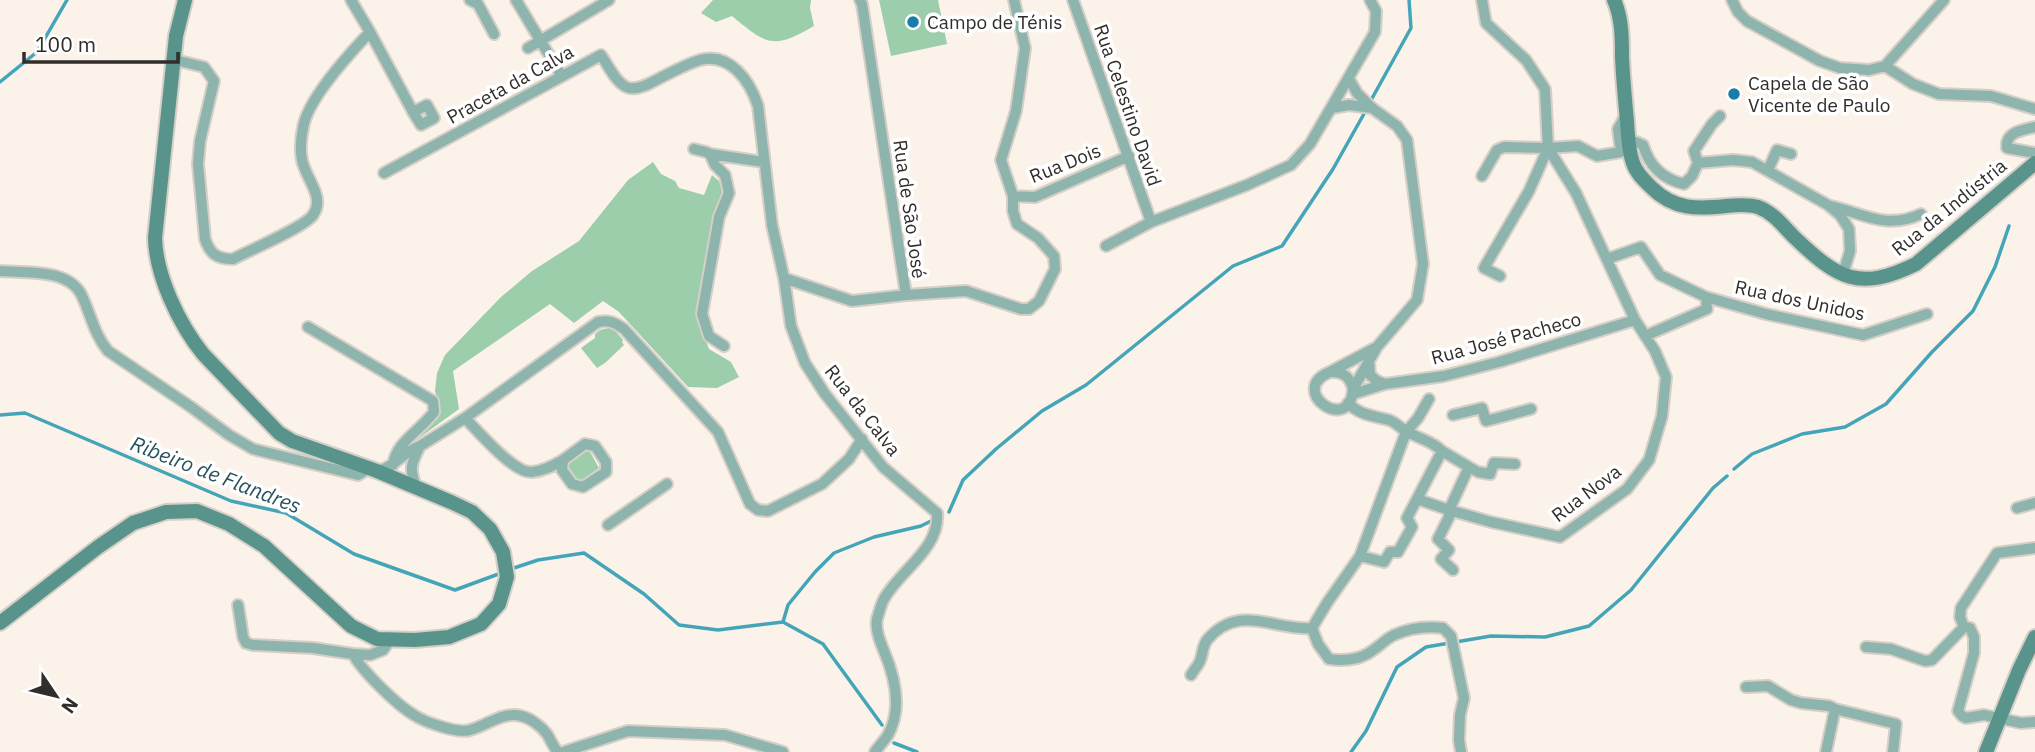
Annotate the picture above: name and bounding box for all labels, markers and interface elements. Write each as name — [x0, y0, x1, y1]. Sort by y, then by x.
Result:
place label: Campo de Ténis — [927, 10, 1062, 34]
marker: Campo de Ténis — [905, 14, 921, 30]
scale bar — [24, 21, 178, 65]
street label: Rua Celestino David — [1089, 21, 1167, 189]
text: 100 m — [35, 30, 96, 58]
street label: Praceta da Calva — [442, 39, 578, 129]
place label: Capela de São Vicente de Paulo — [1748, 71, 1891, 117]
marker: Capela de São Vicente de Paulo — [1726, 86, 1742, 102]
street label: Rua de São José — [888, 138, 932, 280]
street label: Rua Dois — [1026, 138, 1104, 188]
street label: Rua da Indústria — [1887, 153, 2011, 261]
street label: Rua dos Unidos — [1733, 275, 1867, 325]
street label: Rua José Pacheco — [1428, 306, 1584, 370]
street label: Rua da Calva — [820, 359, 906, 461]
water label: Ribeiro de Flandres — [127, 429, 305, 519]
street label: Rua Nova — [1547, 459, 1625, 527]
north arrow — [21, 661, 91, 731]
text: N — [56, 693, 84, 718]

